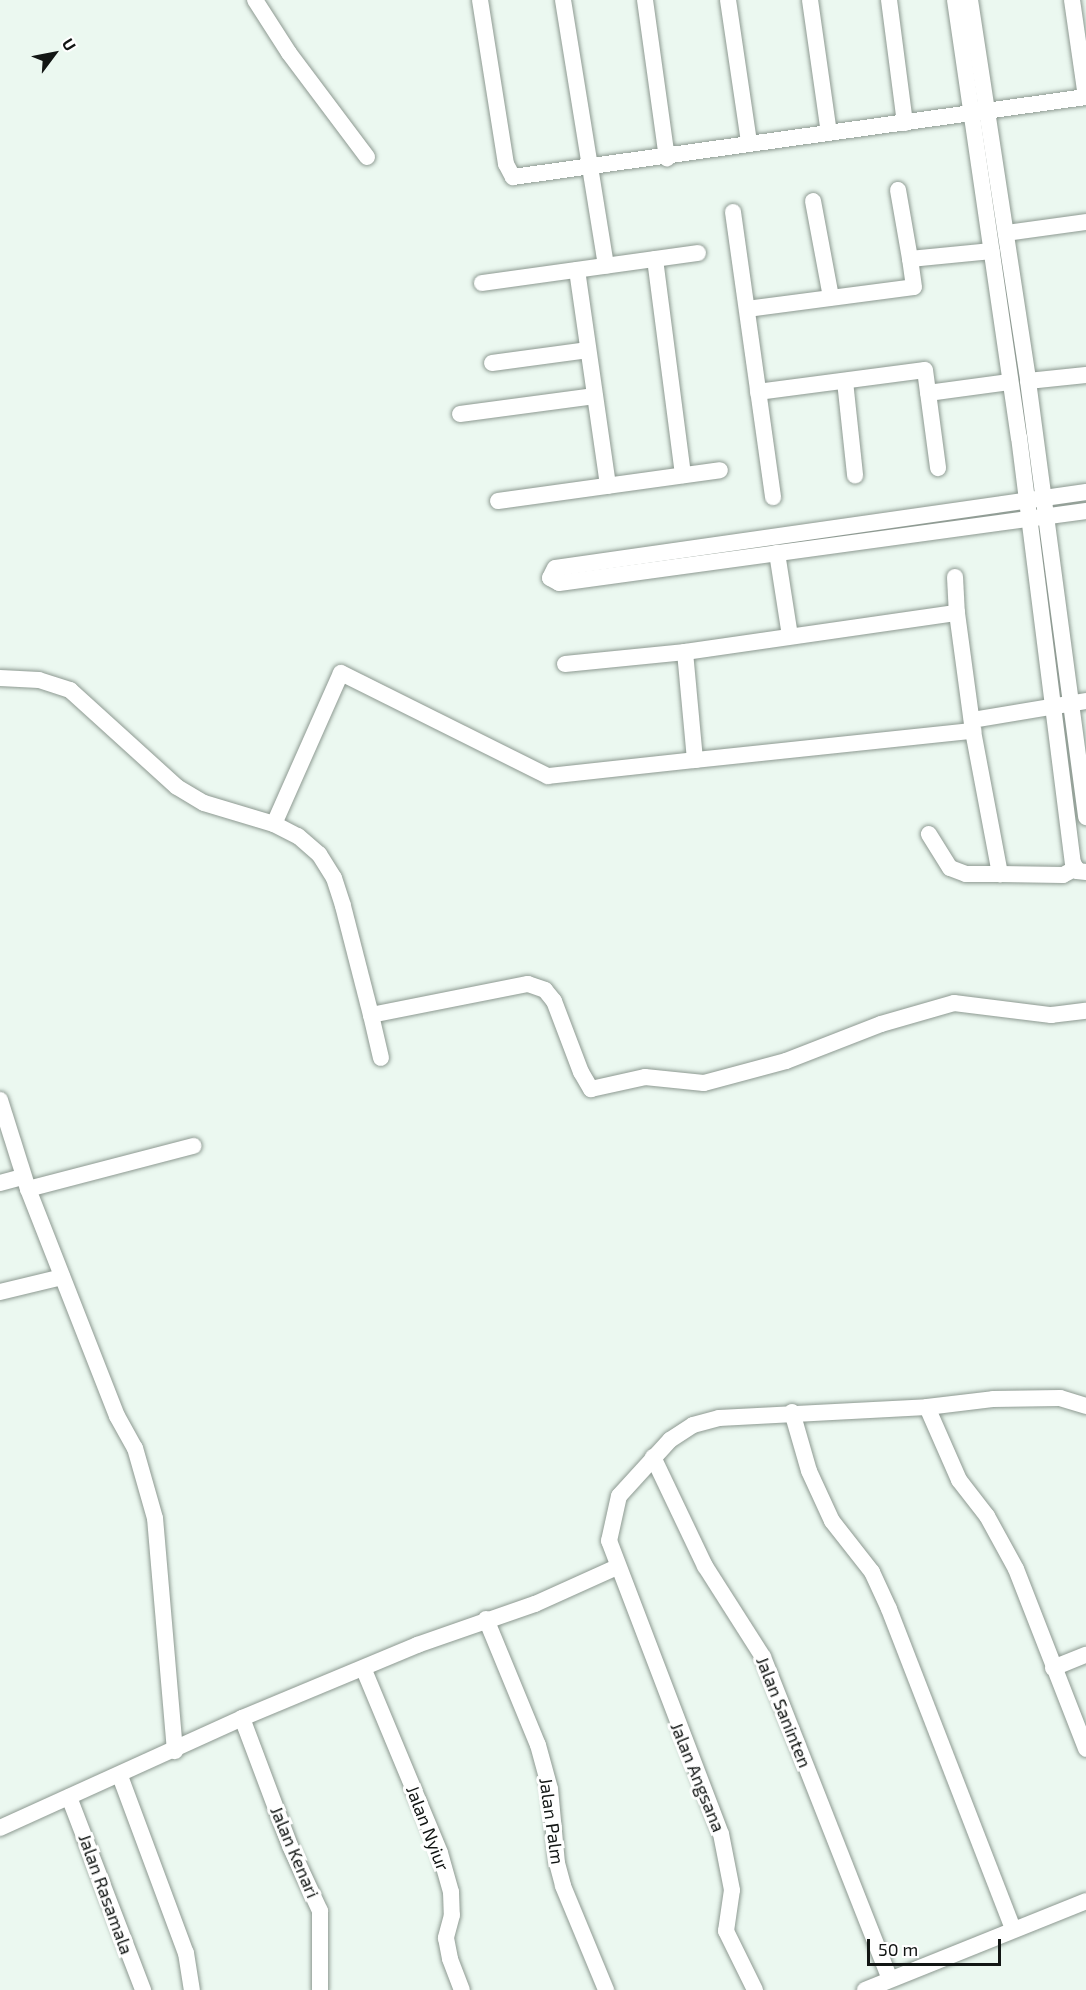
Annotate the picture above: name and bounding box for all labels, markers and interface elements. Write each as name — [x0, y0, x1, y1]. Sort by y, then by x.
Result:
north arrow — [24, 24, 84, 84]
text: U — [59, 34, 81, 54]
street label: Jalan Saninten — [752, 1653, 816, 1771]
street label: Jalan Angsana — [666, 1719, 730, 1835]
street label: Jalan Palm — [535, 1776, 569, 1866]
street label: Jalan Nyiur — [402, 1782, 454, 1874]
street label: Jalan Kenari — [266, 1803, 324, 1901]
street label: Jalan Rasamala — [74, 1831, 138, 1957]
scale bar — [870, 1927, 1004, 1965]
text: 50 m — [878, 1938, 918, 1960]

